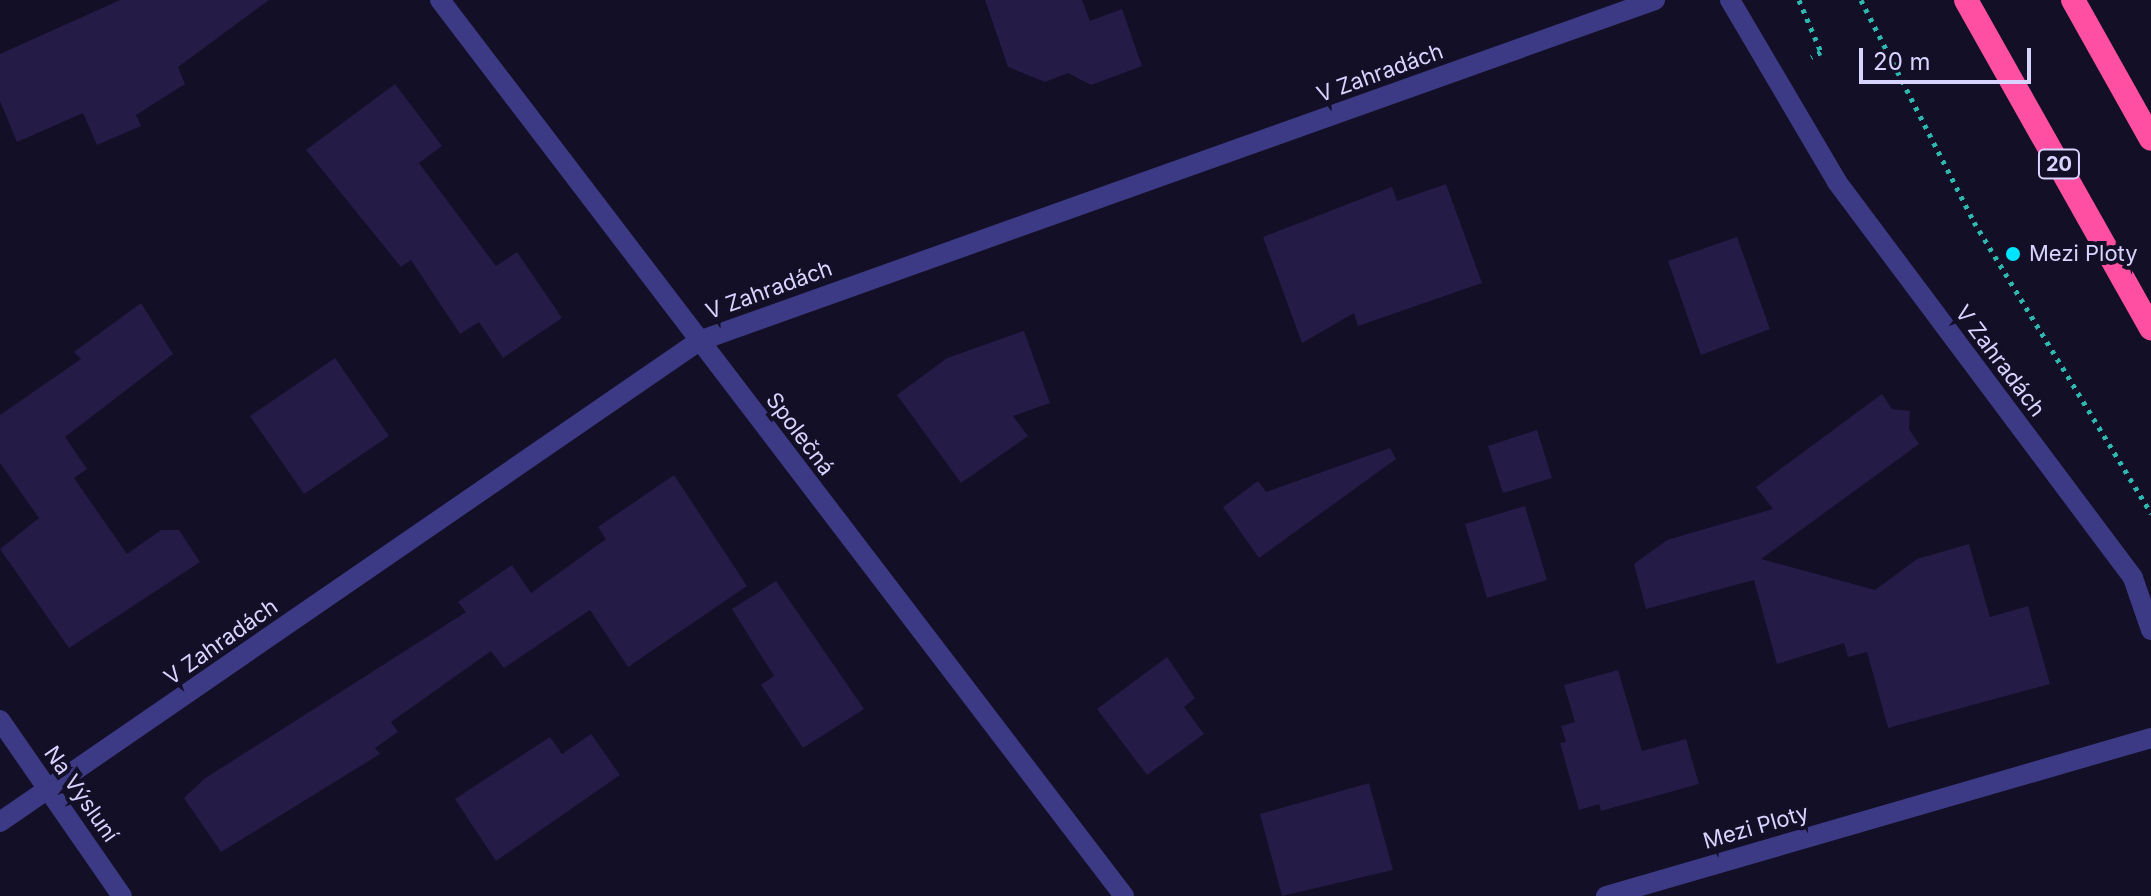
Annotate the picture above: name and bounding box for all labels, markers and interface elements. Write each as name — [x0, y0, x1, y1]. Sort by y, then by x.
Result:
scale bar — [1863, 32, 2035, 82]
street label: V Zahradách — [1313, 38, 1447, 108]
text: 20 m — [1873, 47, 1931, 76]
road number: 20 — [2037, 148, 2081, 180]
place label: Mezi Ploty — [2029, 241, 2138, 267]
marker: Mezi Ploty — [2004, 245, 2022, 263]
street label: V Zahradách — [702, 255, 836, 325]
street label: V Zahradách — [1950, 300, 2050, 422]
street label: Společná — [760, 387, 840, 481]
street label: V Zahradách — [159, 593, 283, 691]
street label: Na Výsluní — [38, 741, 124, 847]
street label: Mezi Ploty — [1700, 799, 1812, 855]

